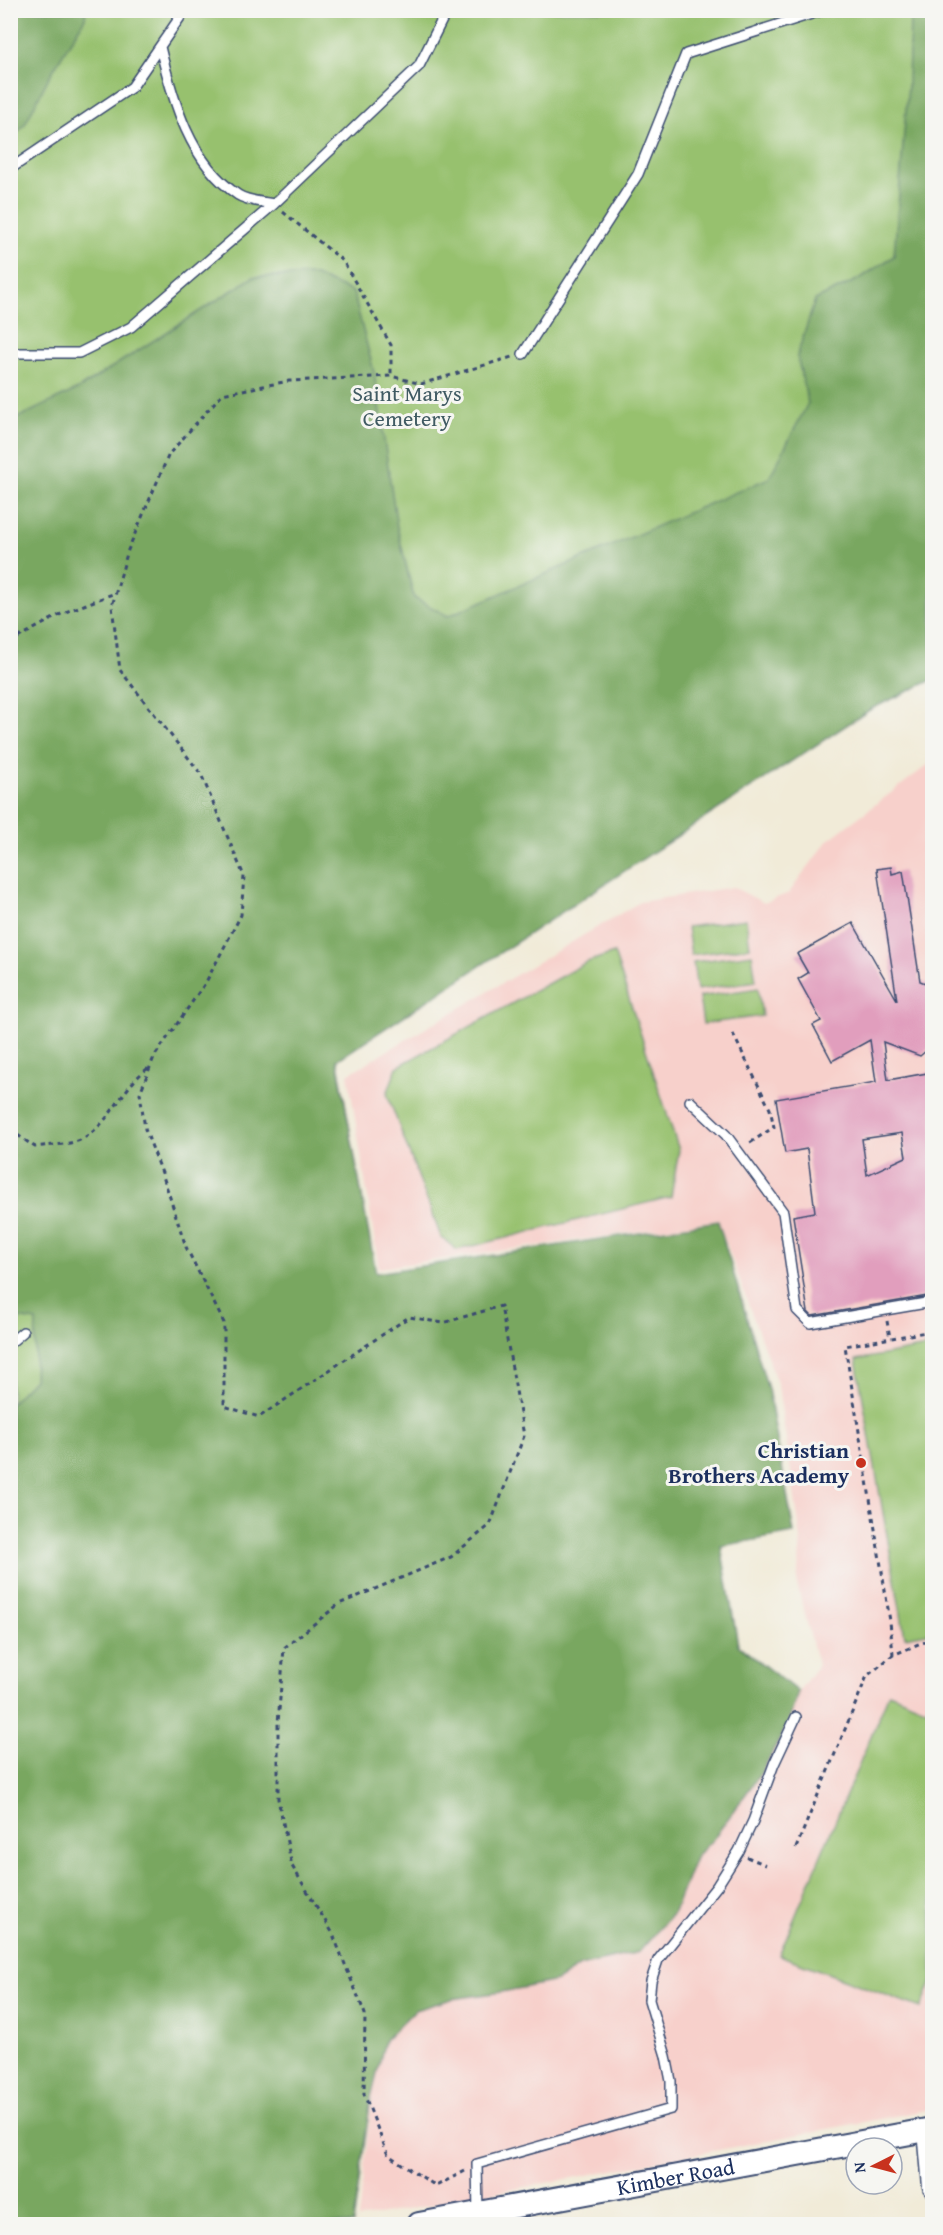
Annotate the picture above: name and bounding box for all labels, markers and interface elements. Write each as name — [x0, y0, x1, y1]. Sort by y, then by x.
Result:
park label: Saint Marys Cemetery — [352, 377, 462, 434]
place label: Christian Brothers Academy — [668, 1434, 850, 1491]
marker: Christian Brothers Academy — [854, 1456, 868, 1470]
north arrow — [844, 2136, 904, 2196]
street label: Kimber Road — [614, 2150, 737, 2203]
text: N — [847, 2161, 872, 2174]

